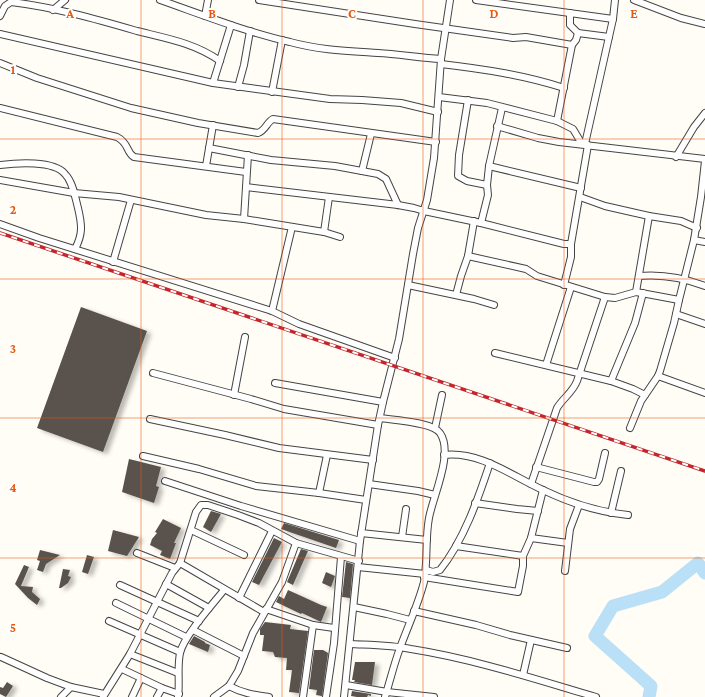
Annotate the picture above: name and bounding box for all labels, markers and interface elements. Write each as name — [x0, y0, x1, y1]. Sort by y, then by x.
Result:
text: A — [65, 6, 74, 21]
text: B — [208, 6, 216, 21]
text: C — [348, 6, 356, 21]
text: D — [490, 6, 499, 21]
text: E — [630, 6, 638, 21]
text: 1 — [11, 62, 16, 77]
text: 2 — [10, 202, 17, 217]
text: 3 — [10, 341, 16, 356]
text: 4 — [9, 480, 17, 495]
text: 5 — [10, 620, 16, 635]

